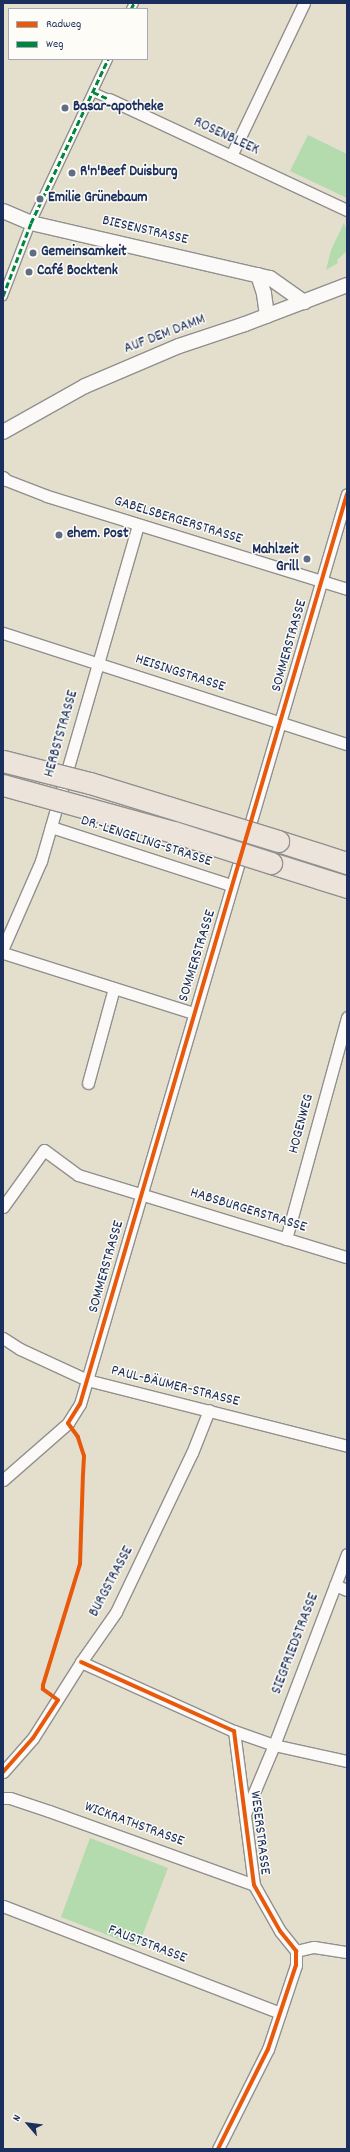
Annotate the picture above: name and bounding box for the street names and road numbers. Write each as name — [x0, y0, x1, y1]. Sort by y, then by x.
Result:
street label: ROSENBLEEK — [190, 114, 262, 160]
street label: BIESENSTRASSE — [100, 212, 190, 250]
street label: AUF DEM DAMM — [122, 311, 208, 359]
street label: GABELSBERGERSTRASSE — [112, 493, 244, 549]
street label: SOMMERSTRASSE — [268, 598, 312, 694]
street label: HEISINGSTRASSE — [133, 651, 227, 697]
street label: HERBSTSTRASSE — [41, 688, 83, 780]
street label: DR.-LENGELING-STRASSE — [78, 812, 214, 872]
street label: SOMMERSTRASSE — [175, 908, 221, 1004]
street label: HOGENWEG — [285, 1092, 319, 1156]
street label: HABSBURGERSTRASSE — [187, 1185, 309, 1237]
street label: SOMMERSTRASSE — [85, 1219, 129, 1315]
street label: PAUL-BÄUMER-STRASSE — [109, 1362, 241, 1412]
street label: BURGSTRASSE — [86, 1544, 138, 1620]
street label: SIEGFRIEDSTRASSE — [268, 1591, 324, 1697]
street label: WESERSTRASSE — [245, 1790, 273, 1876]
street label: WICKRATHSTRASSE — [82, 1799, 186, 1851]
street label: FAUSTSTRASSE — [105, 1922, 189, 1968]

